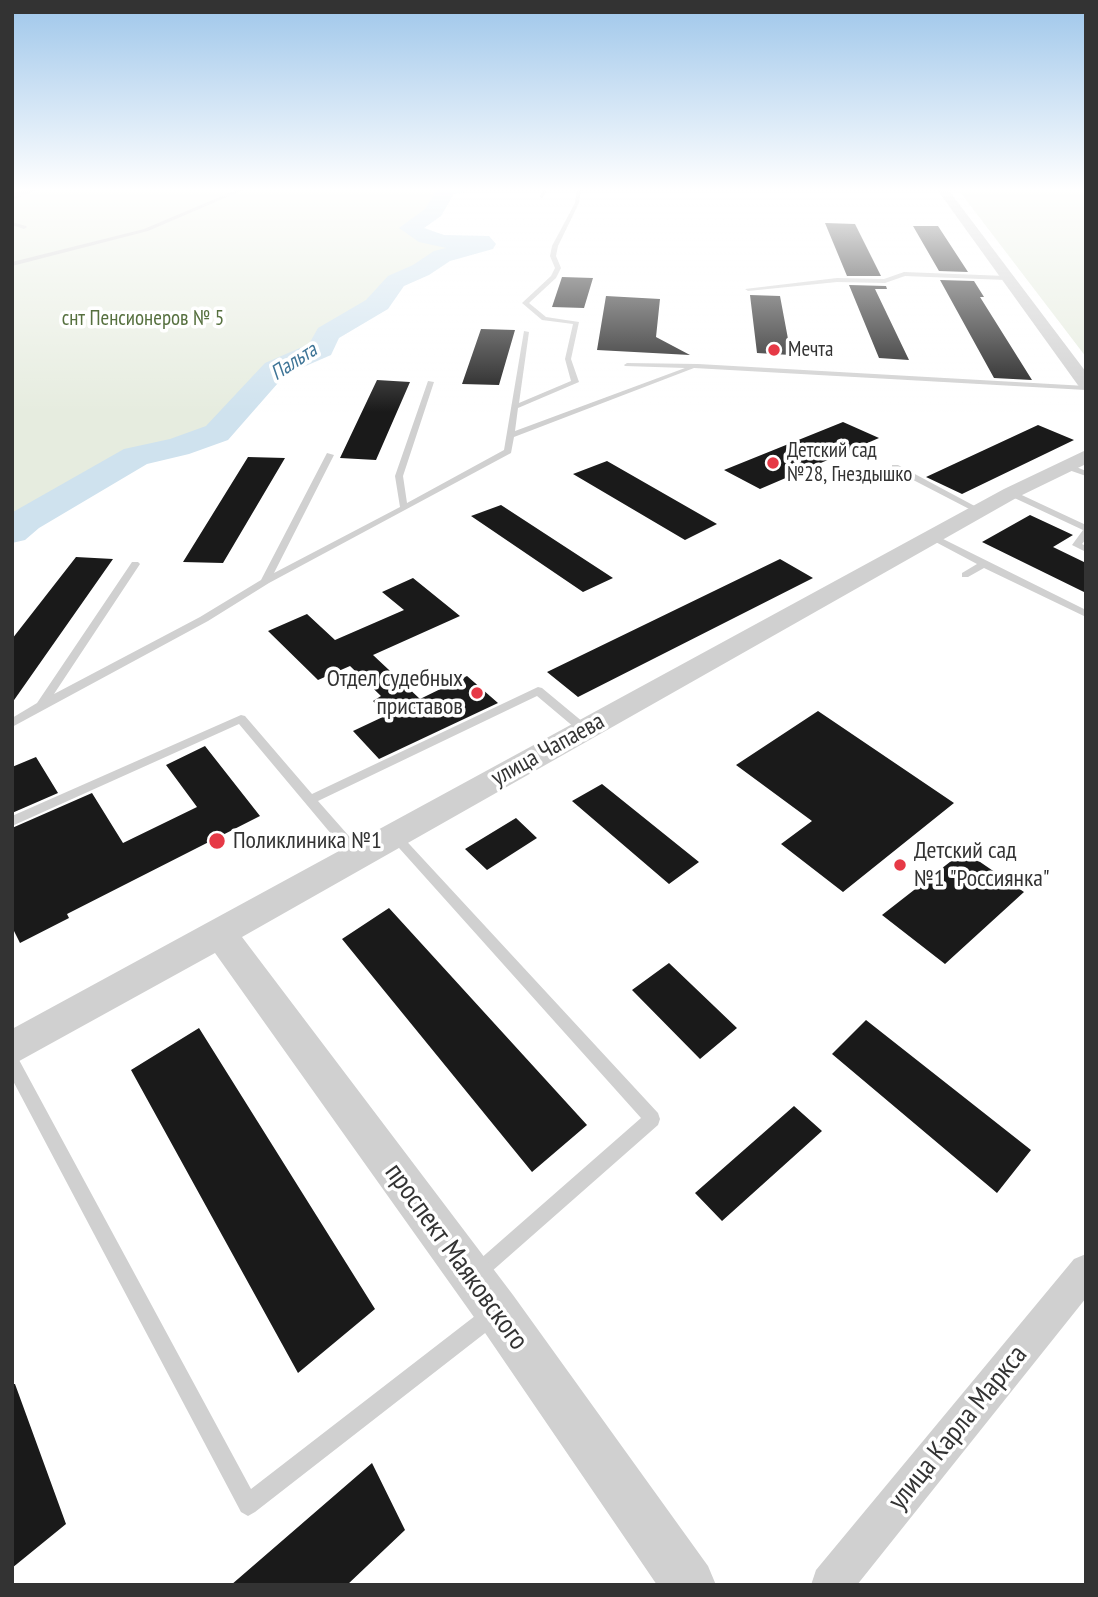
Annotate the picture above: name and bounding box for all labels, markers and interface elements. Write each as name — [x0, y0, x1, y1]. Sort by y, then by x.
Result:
park label: снт Пенсионеров № 5 — [62, 306, 224, 332]
place label: Мечта — [788, 337, 833, 363]
water label: Пальта — [266, 338, 322, 386]
marker: Мечта — [766, 342, 782, 358]
place label: Детский сад №28, Гнездышко — [787, 438, 912, 488]
marker: Детский сад №28, Гнездышко — [765, 455, 781, 471]
place label: Отдел судебных приставов — [327, 665, 463, 721]
marker: Отдел судебных приставов — [469, 685, 485, 701]
street label: улица Чапаева — [486, 707, 610, 793]
place label: Поликлиника №1 — [233, 827, 382, 855]
marker: Поликлиника №1 — [207, 831, 227, 851]
place label: Детский сад №1 "Россиянка" — [914, 837, 1050, 893]
marker: Детский сад №1 "Россиянка" — [892, 857, 908, 873]
street label: проспект Маяковского — [377, 1157, 535, 1357]
street label: улица Карла Маркса — [881, 1339, 1035, 1517]

